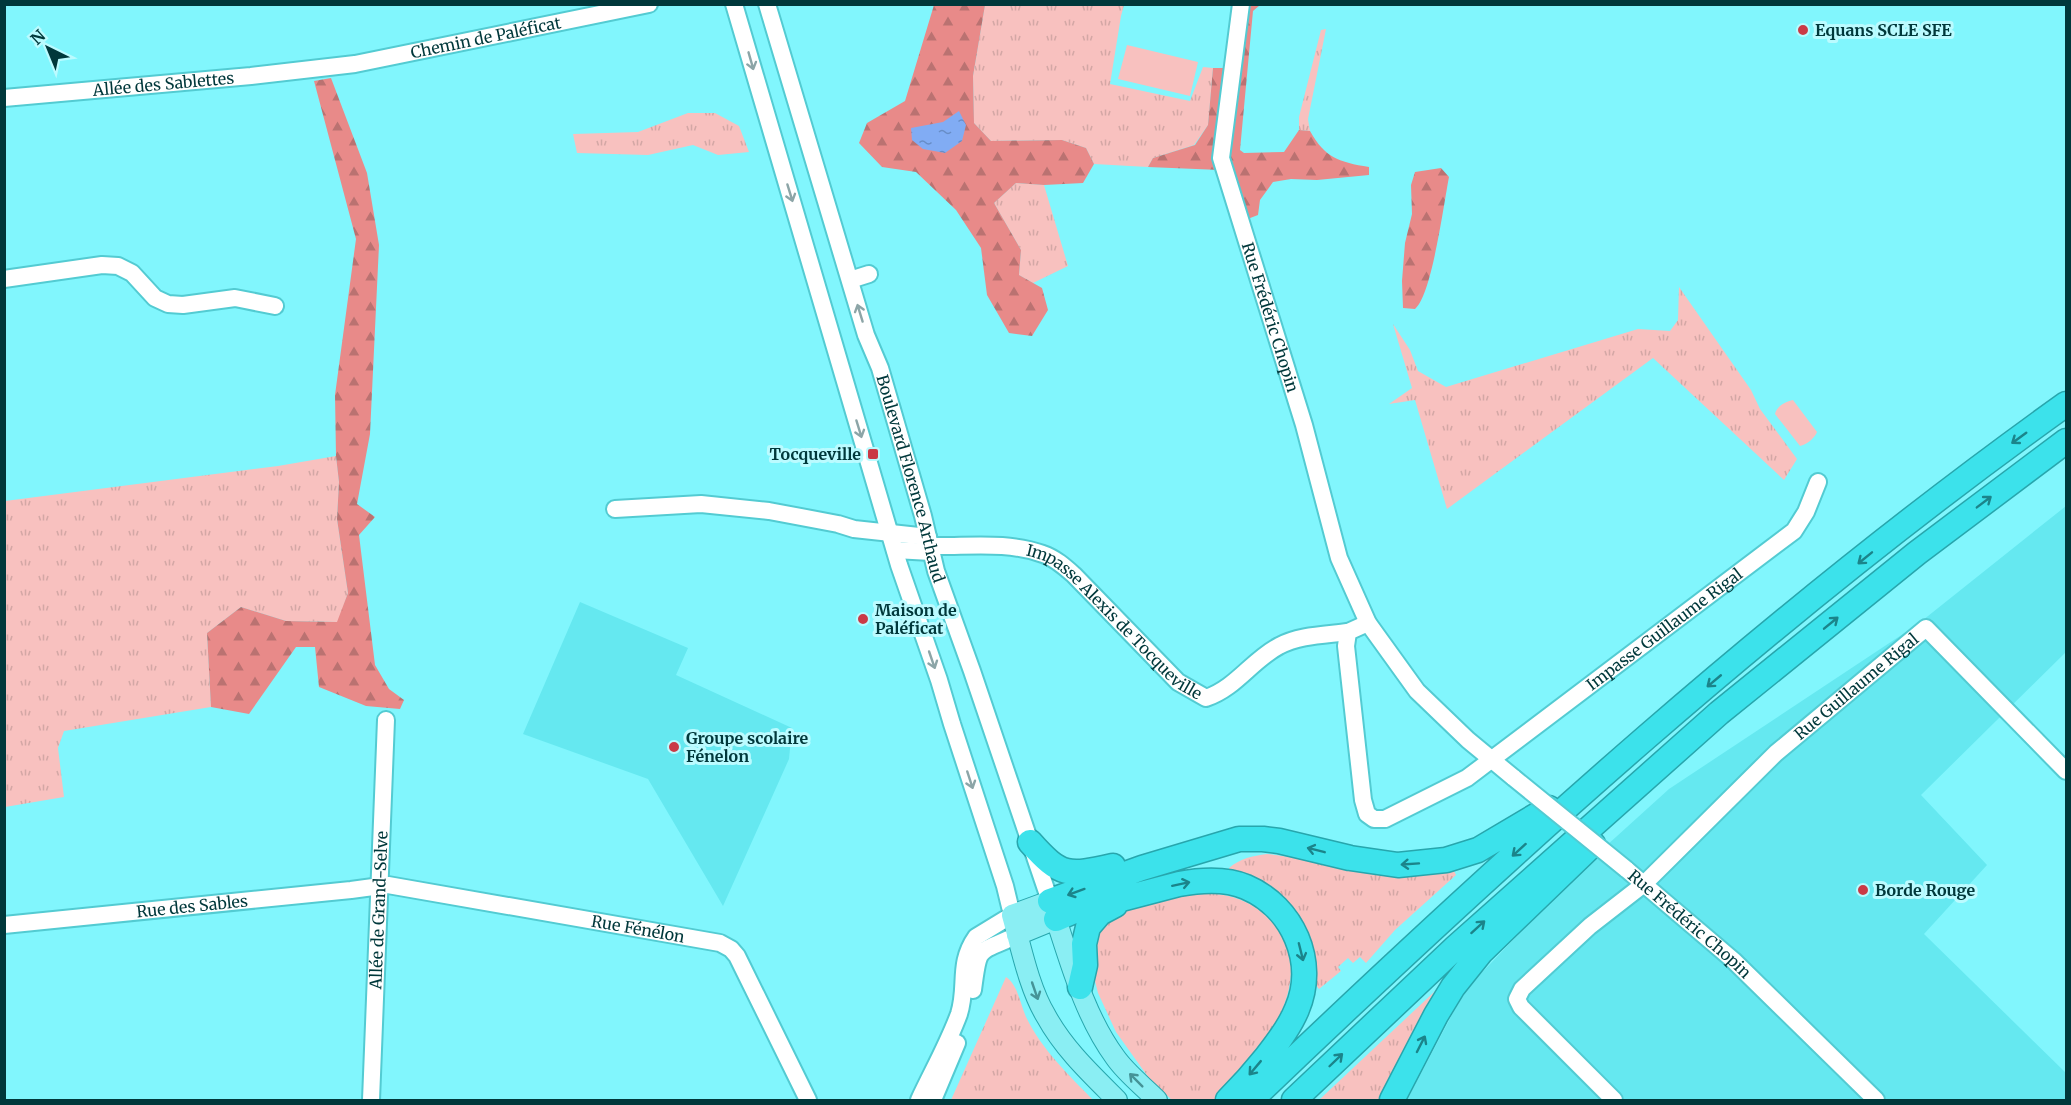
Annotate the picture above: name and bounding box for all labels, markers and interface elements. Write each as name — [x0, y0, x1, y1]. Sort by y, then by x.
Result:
street label: Chemin de Paléficat — [409, 12, 563, 62]
north arrow — [18, 18, 78, 78]
place label: Equans SCLE SFE — [1815, 20, 1952, 40]
marker: Equans SCLE SFE — [1796, 23, 1810, 37]
text: N — [26, 25, 49, 49]
one-way arrow — [746, 51, 757, 70]
street label: Allée des Sablettes — [91, 68, 235, 100]
one-way arrow — [785, 183, 796, 202]
street label: Rue Frédéric Chopin — [1238, 240, 1303, 395]
one-way arrow — [854, 304, 865, 323]
street label: Boulevard Florence Arthaud — [872, 372, 949, 585]
one-way arrow — [854, 419, 865, 438]
one-way arrow — [2011, 432, 2027, 445]
place label: Tocqueville — [770, 444, 861, 464]
marker: Tocqueville — [866, 447, 880, 461]
one-way arrow — [1975, 496, 1991, 509]
street label: Impasse Alexis de Tocqueville — [1025, 540, 1206, 704]
one-way arrow — [1857, 551, 1873, 564]
street label: Impasse Guillaume Rigal — [1582, 564, 1746, 694]
place label: Maison de Paléficat — [875, 600, 957, 638]
marker: Maison de Paléficat — [856, 612, 870, 626]
one-way arrow — [1823, 617, 1839, 630]
street label: Rue Guillaume Rigal — [1790, 629, 1922, 744]
one-way arrow — [928, 650, 939, 669]
one-way arrow — [1706, 675, 1722, 688]
place label: Groupe scolaire Fénelon — [686, 728, 809, 766]
marker: Groupe scolaire Fénelon — [667, 740, 681, 754]
one-way arrow — [965, 770, 976, 789]
street label: Allée de Grand-Selve — [365, 831, 392, 991]
one-way arrow — [1307, 843, 1326, 855]
one-way arrow — [1512, 843, 1527, 857]
one-way arrow — [1400, 859, 1420, 870]
street label: Rue Frédéric Chopin — [1624, 865, 1756, 983]
one-way arrow — [1171, 878, 1190, 889]
place label: Borde Rouge — [1875, 880, 1975, 900]
marker: Borde Rouge — [1856, 883, 1870, 897]
one-way arrow — [1067, 887, 1086, 898]
street label: Rue des Sables — [135, 890, 249, 922]
street label: Rue Fénélon — [590, 911, 687, 947]
one-way arrow — [1471, 920, 1486, 934]
one-way arrow — [1295, 942, 1307, 961]
one-way arrow — [1031, 981, 1042, 1000]
one-way arrow — [1416, 1035, 1427, 1053]
one-way arrow — [1328, 1053, 1343, 1067]
one-way arrow — [1249, 1060, 1262, 1076]
one-way arrow — [1129, 1072, 1144, 1087]

